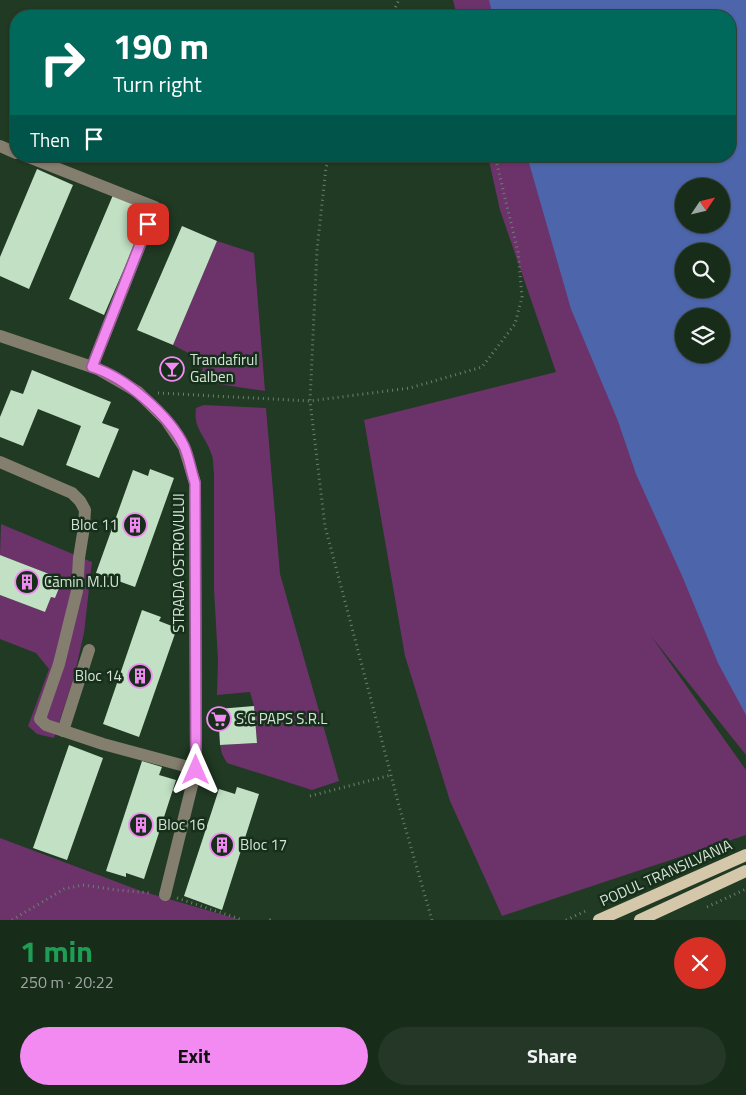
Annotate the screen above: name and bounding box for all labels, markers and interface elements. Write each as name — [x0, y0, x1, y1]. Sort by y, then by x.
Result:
text: 190 m — [113, 19, 209, 73]
icon: right — [30, 30, 95, 95]
text: Turn right — [113, 67, 202, 101]
text: Then — [30, 125, 70, 154]
icon: arrive — [80, 125, 108, 153]
north arrow — [675, 178, 730, 232]
map controls — [675, 178, 730, 363]
pin — [127, 203, 169, 245]
icon: arrive — [134, 210, 162, 238]
button: search — [675, 243, 730, 298]
button: layers — [675, 308, 730, 363]
place label: Trandafirul Galben — [190, 348, 258, 388]
bar icon: Trandafirul Galben — [159, 356, 185, 382]
street label: STRADA OSTROVULUI — [167, 493, 190, 633]
building icon: Bloc 11 — [122, 512, 148, 538]
place label: Bloc 11 — [71, 513, 118, 536]
building icon: Cămin M.I.U — [14, 569, 40, 595]
place label: Cămin M.I.U — [44, 570, 119, 593]
building icon: Bloc 14 — [127, 663, 153, 689]
place label: Bloc 14 — [75, 664, 122, 687]
supermarket icon: S.C PAPS S.R.L — [206, 706, 232, 732]
place label: S.C PAPS S.R.L — [236, 707, 327, 730]
position arrow — [169, 743, 221, 795]
building icon: Bloc 16 — [128, 812, 154, 838]
place label: Bloc 16 — [158, 813, 205, 836]
building icon: Bloc 17 — [209, 832, 235, 858]
place label: Bloc 17 — [240, 833, 287, 856]
street label: PODUL TRANSILVANIA — [596, 833, 736, 912]
text: 1 min — [20, 928, 93, 974]
button: close — [674, 937, 726, 989]
text: 250 m · 20:22 — [20, 970, 114, 994]
button: Exit — [20, 1027, 368, 1085]
button: Share — [378, 1027, 726, 1085]

